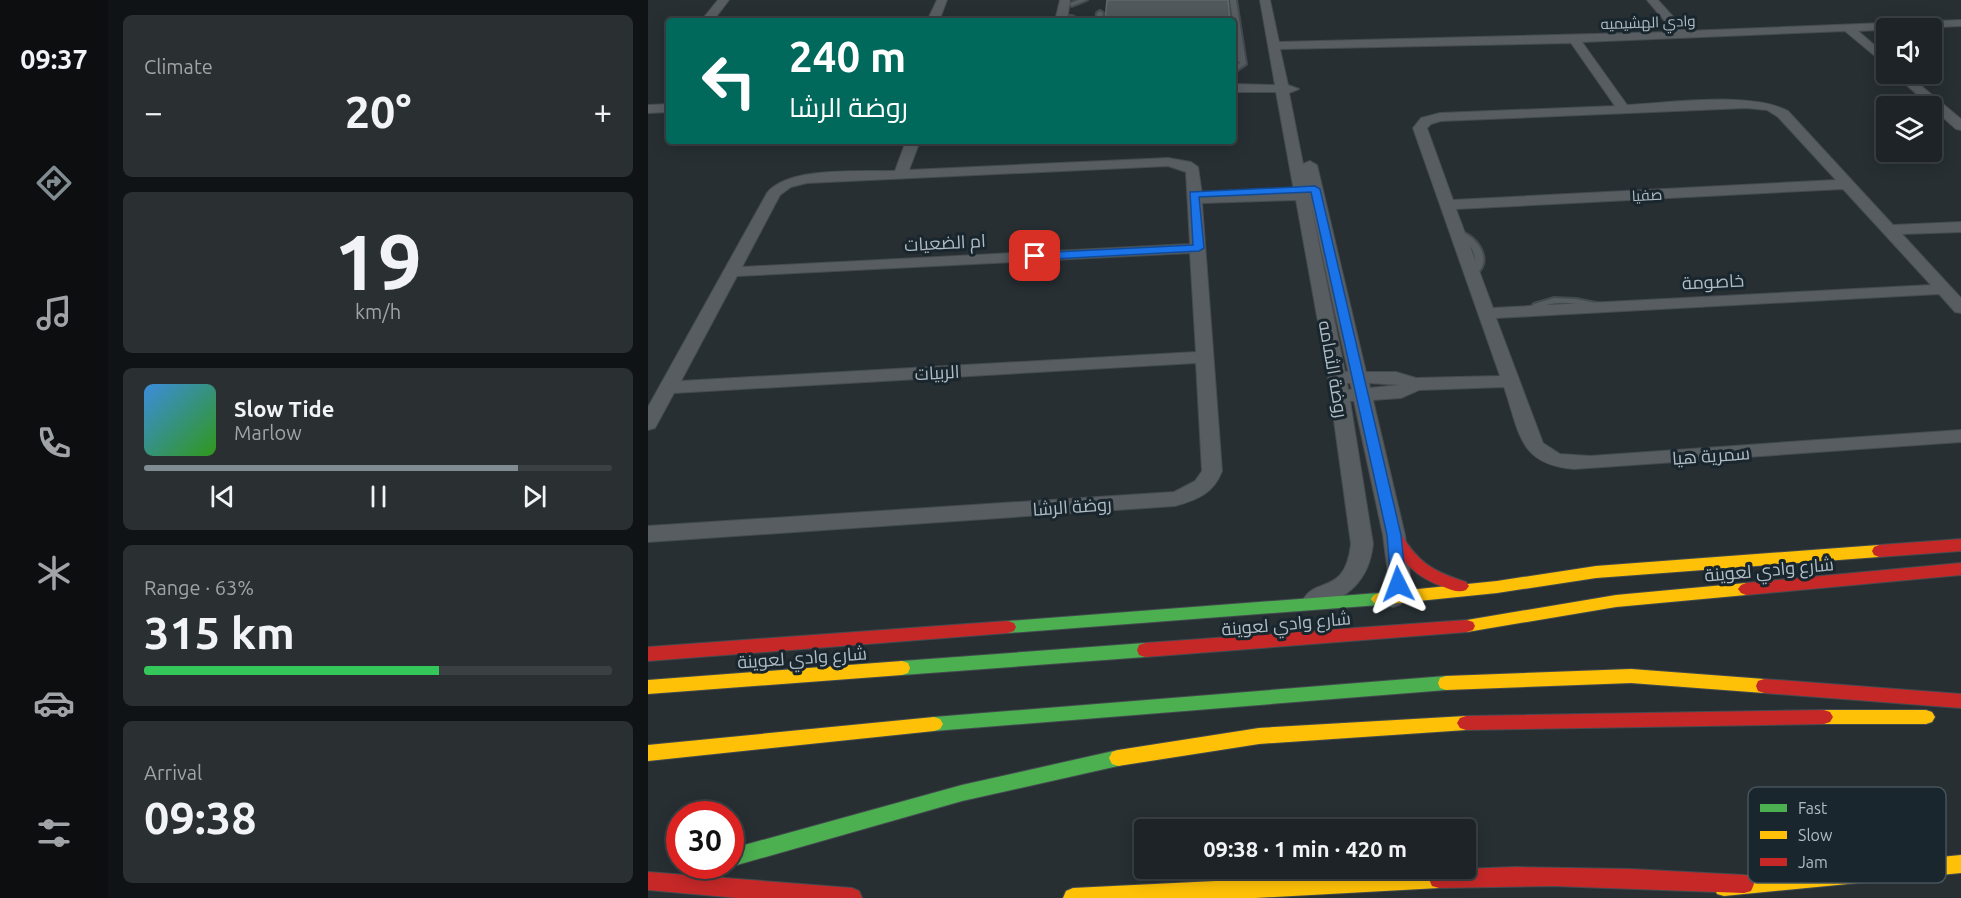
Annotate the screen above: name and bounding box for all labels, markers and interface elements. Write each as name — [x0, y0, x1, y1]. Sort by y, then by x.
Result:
street label: وادي الهشيميه — [1600, 12, 1696, 36]
map controls — [1876, 18, 1942, 162]
button: sound — [1876, 18, 1942, 84]
text: 240 m — [789, 33, 906, 80]
icon: left — [690, 42, 768, 120]
text: 09:37 — [20, 44, 88, 74]
text: Climate — [144, 55, 213, 78]
text: 20° — [345, 86, 411, 137]
text: روضة الرشا — [789, 92, 908, 122]
text: − — [144, 93, 163, 130]
text: + — [593, 93, 612, 130]
button: layers — [1876, 96, 1942, 162]
icon: directions — [33, 162, 75, 204]
street label: صفيا — [1631, 186, 1663, 204]
text: 19 — [334, 217, 422, 305]
street label: ام الضعيات — [904, 230, 986, 257]
pin — [1009, 230, 1060, 281]
icon: arrive — [1018, 239, 1051, 272]
street label: خاصومة — [1681, 269, 1745, 295]
icon: music — [33, 292, 75, 334]
text: km/h — [355, 300, 401, 323]
street label: روضة الثمامه — [1314, 319, 1352, 420]
street label: الربيات — [914, 361, 960, 385]
text: Slow Tide — [234, 396, 334, 421]
text: Marlow — [234, 421, 302, 444]
icon: phone — [33, 422, 75, 464]
street label: سمرية هيا — [1671, 442, 1751, 470]
icon: previous — [206, 480, 239, 513]
icon: pause — [362, 480, 395, 513]
icon: next — [518, 480, 551, 513]
street label: روضة الرشا — [1032, 493, 1112, 521]
icon: climate — [33, 552, 75, 594]
position arrow — [1366, 552, 1430, 616]
street label: شارع وادي لعوينة — [1703, 553, 1835, 590]
text: Range · 63% — [144, 576, 254, 599]
text: 315 km — [144, 607, 295, 658]
street label: شارع وادي لعوينة — [1220, 607, 1352, 644]
street label: شارع وادي لعوينة — [737, 642, 868, 676]
icon: car — [33, 682, 75, 724]
text: Arrival — [144, 761, 202, 784]
legend — [1748, 787, 1946, 883]
text: 09:38 — [144, 792, 257, 843]
text: Fast — [1798, 799, 1828, 817]
speed limit sign: 30 — [666, 801, 744, 879]
icon: filters — [33, 812, 75, 854]
text: Slow — [1798, 826, 1833, 844]
text: 09:38 · 1 min · 420 m — [1203, 836, 1407, 861]
text: Jam — [1798, 853, 1828, 871]

